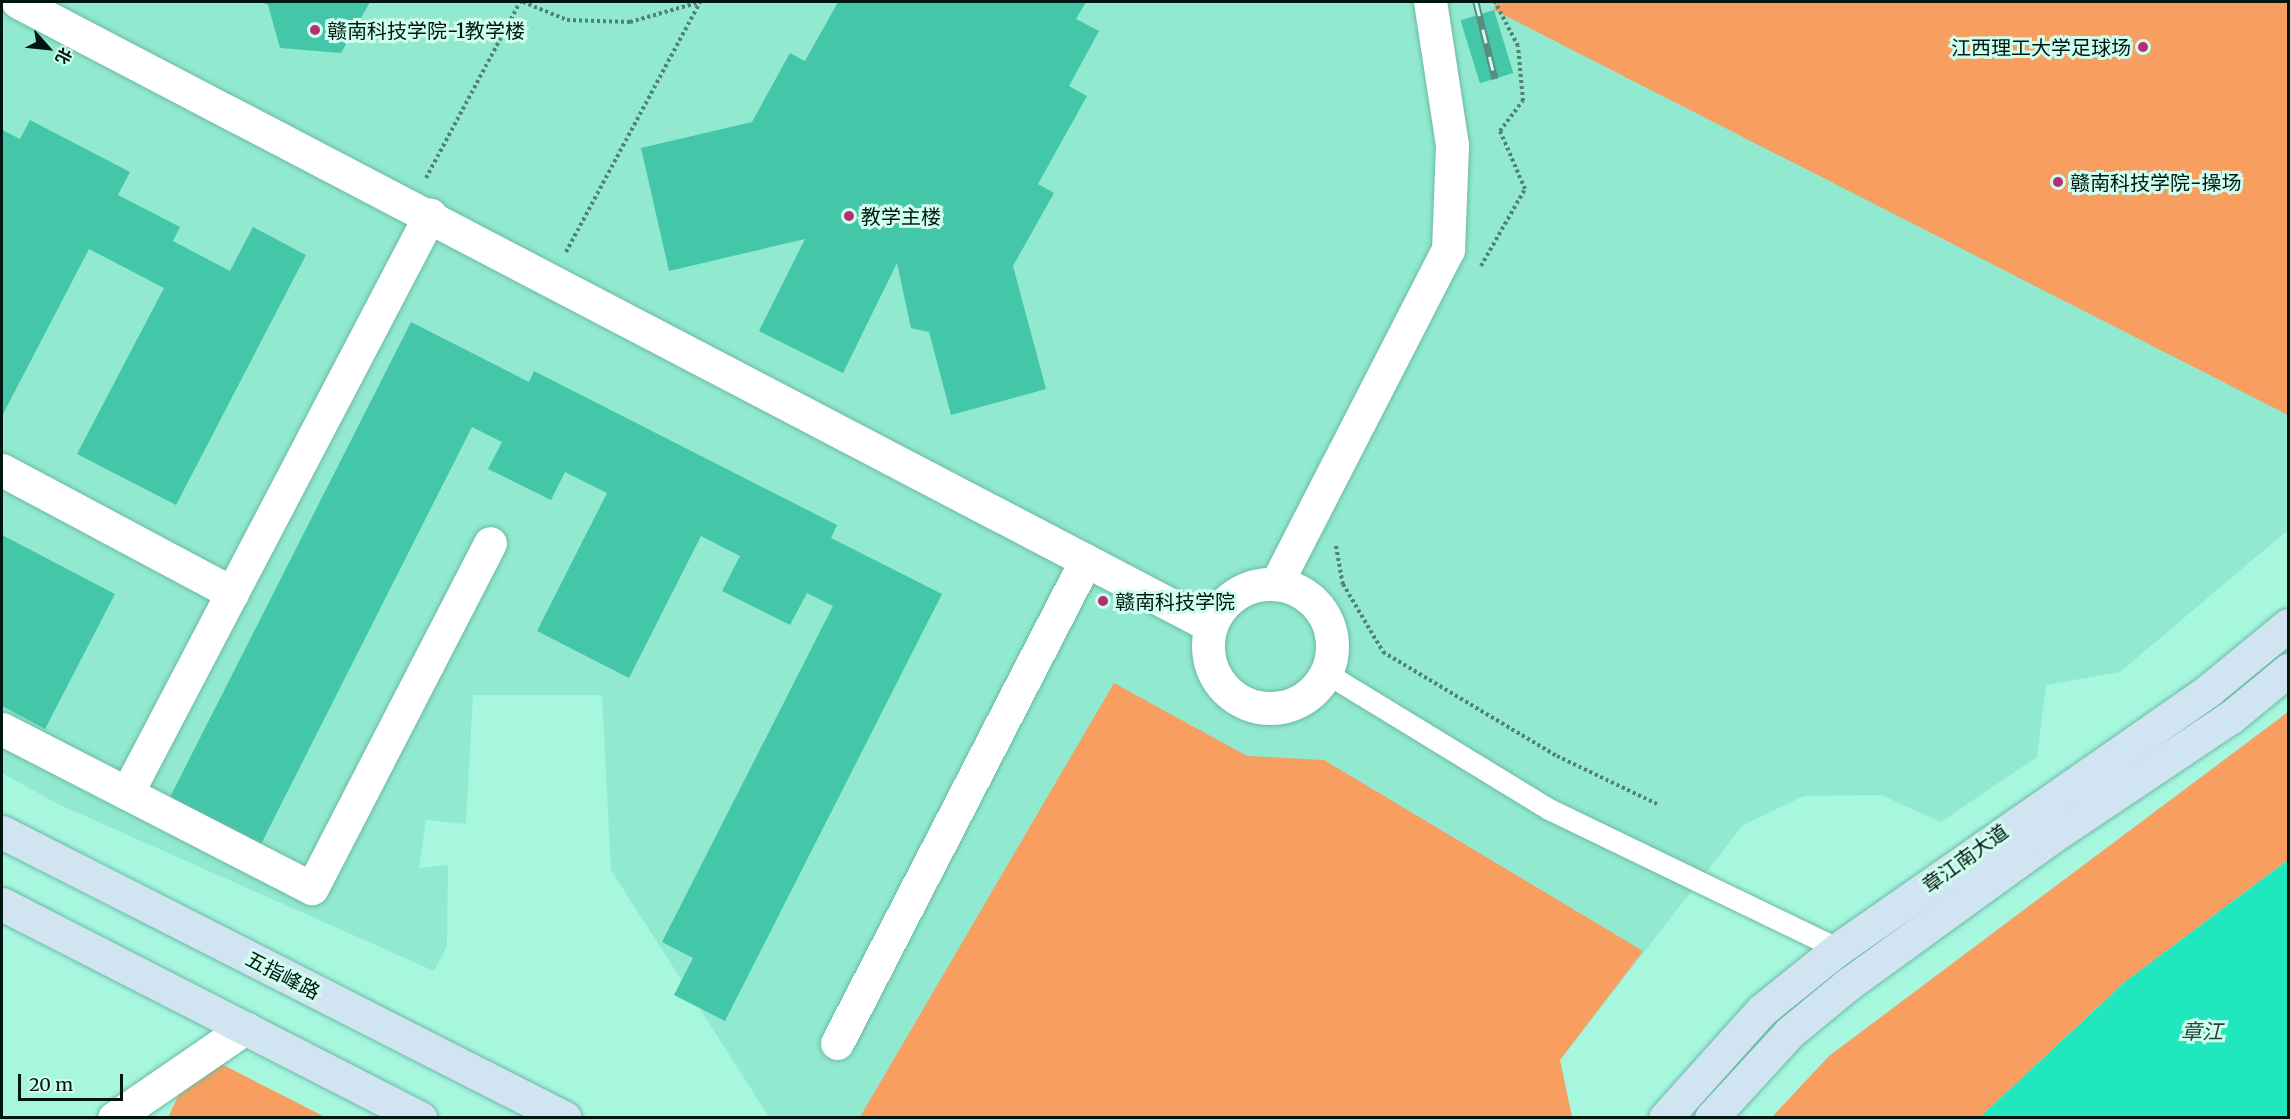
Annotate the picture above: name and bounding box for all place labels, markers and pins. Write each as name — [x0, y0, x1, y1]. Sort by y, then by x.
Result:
place label: 赣南科技学院-1教学楼 — [327, 18, 525, 42]
marker: 赣南科技学院-1教学楼 — [308, 23, 322, 37]
place label: 江西理工大学足球场 — [1951, 35, 2131, 59]
marker: 江西理工大学足球场 — [2136, 40, 2150, 54]
place label: 赣南科技学院-操场 — [2070, 170, 2242, 194]
marker: 赣南科技学院-操场 — [2051, 175, 2065, 189]
place label: 教学主楼 — [861, 204, 941, 228]
marker: 教学主楼 — [842, 209, 856, 223]
place label: 赣南科技学院 — [1115, 589, 1235, 613]
marker: 赣南科技学院 — [1096, 594, 1110, 608]

